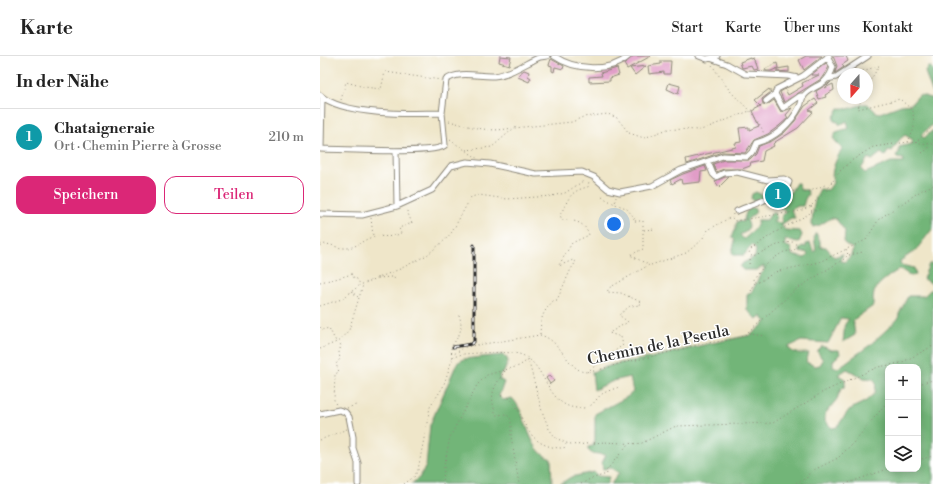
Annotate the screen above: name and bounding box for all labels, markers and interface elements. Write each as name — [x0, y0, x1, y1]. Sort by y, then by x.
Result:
text: Karte — [20, 16, 73, 40]
text: Start — [671, 19, 703, 37]
text: Karte — [725, 19, 761, 37]
text: Über uns — [783, 19, 840, 37]
text: Kontakt — [862, 19, 913, 37]
north arrow — [837, 68, 873, 104]
text: In der Nähe — [16, 71, 109, 93]
text: Chataigneraie — [54, 119, 155, 138]
text: 1 — [26, 129, 32, 145]
text: 210 m — [269, 129, 304, 145]
text: Ort · Chemin Pierre à Grosse — [54, 138, 222, 154]
button: Speichern — [16, 176, 156, 214]
button: Teilen — [164, 176, 304, 214]
pin: 1 — [765, 180, 791, 210]
your location — [604, 214, 624, 234]
street label: Chemin de la Pseula — [585, 320, 732, 370]
map controls — [885, 364, 921, 472]
button: + — [885, 364, 921, 400]
button: − — [885, 400, 921, 436]
button: layers — [885, 436, 921, 472]

